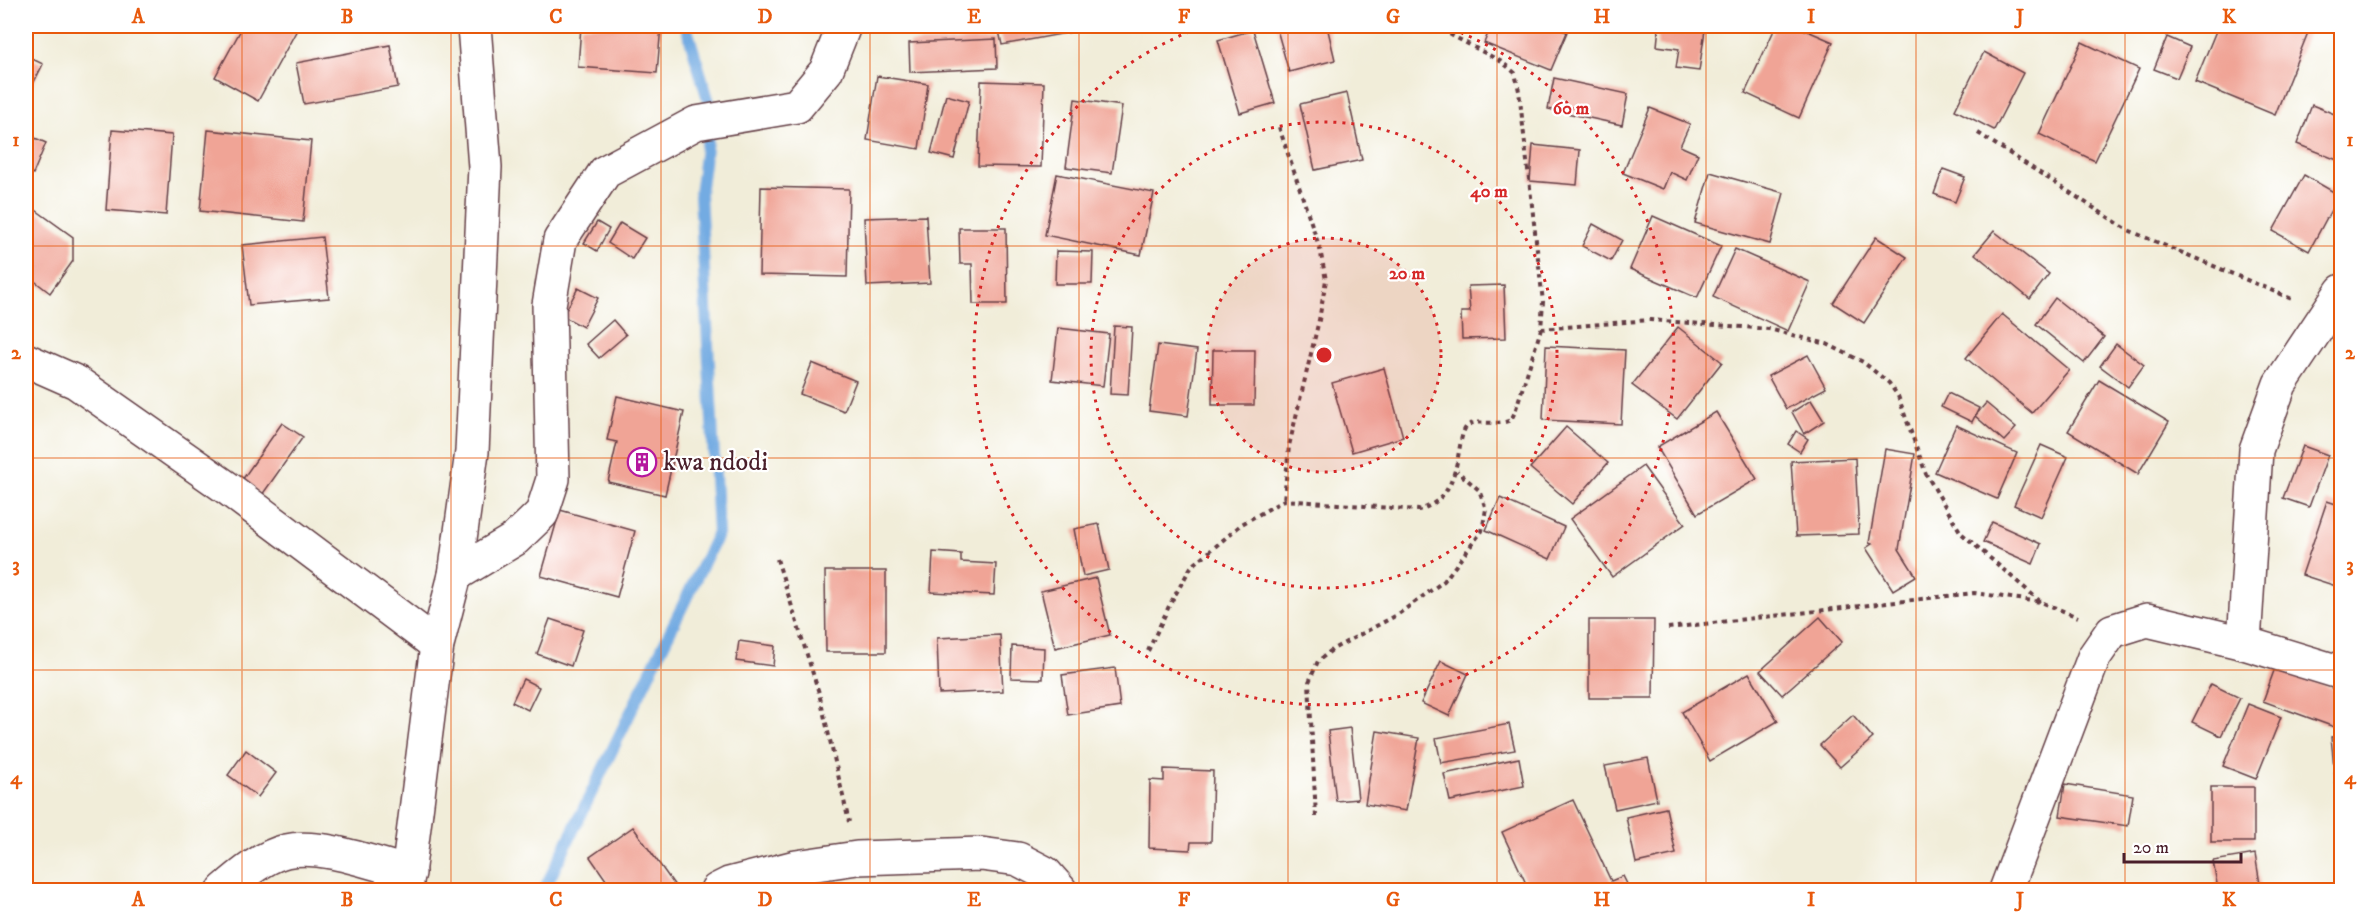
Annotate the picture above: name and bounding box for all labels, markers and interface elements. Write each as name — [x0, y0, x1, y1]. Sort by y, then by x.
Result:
text: A — [131, 5, 146, 30]
text: B — [341, 5, 353, 30]
text: C — [549, 5, 563, 30]
text: D — [758, 5, 773, 30]
text: E — [967, 5, 981, 30]
text: F — [1178, 5, 1191, 30]
text: G — [1386, 5, 1400, 30]
text: H — [1594, 5, 1611, 30]
text: I — [1807, 5, 1815, 30]
text: J — [2014, 5, 2024, 30]
text: K — [2222, 5, 2237, 30]
text: 60 m — [1553, 98, 1590, 120]
text: 1 — [12, 128, 20, 153]
text: 1 — [2346, 128, 2354, 153]
text: 40 m — [1469, 181, 1508, 203]
text: 20 m — [1389, 263, 1425, 285]
text: 2 — [11, 341, 22, 366]
text: 2 — [2345, 341, 2356, 366]
centre of rings — [1314, 345, 1334, 365]
building icon: kwa ndodi — [626, 446, 658, 478]
place label: kwa ndodi — [663, 446, 768, 479]
text: 3 — [12, 553, 20, 578]
text: 3 — [2346, 553, 2354, 578]
text: 4 — [10, 766, 23, 791]
text: 4 — [2344, 766, 2357, 791]
scale bar — [2124, 826, 2241, 864]
text: 20 m — [2133, 837, 2169, 859]
text: A — [131, 888, 146, 913]
text: B — [341, 888, 353, 913]
text: C — [549, 888, 563, 913]
text: D — [758, 888, 773, 913]
text: E — [967, 888, 981, 913]
text: F — [1178, 888, 1191, 913]
text: G — [1386, 888, 1400, 913]
text: H — [1594, 888, 1611, 913]
text: I — [1807, 888, 1815, 913]
text: J — [2014, 888, 2024, 913]
text: K — [2222, 888, 2237, 913]

